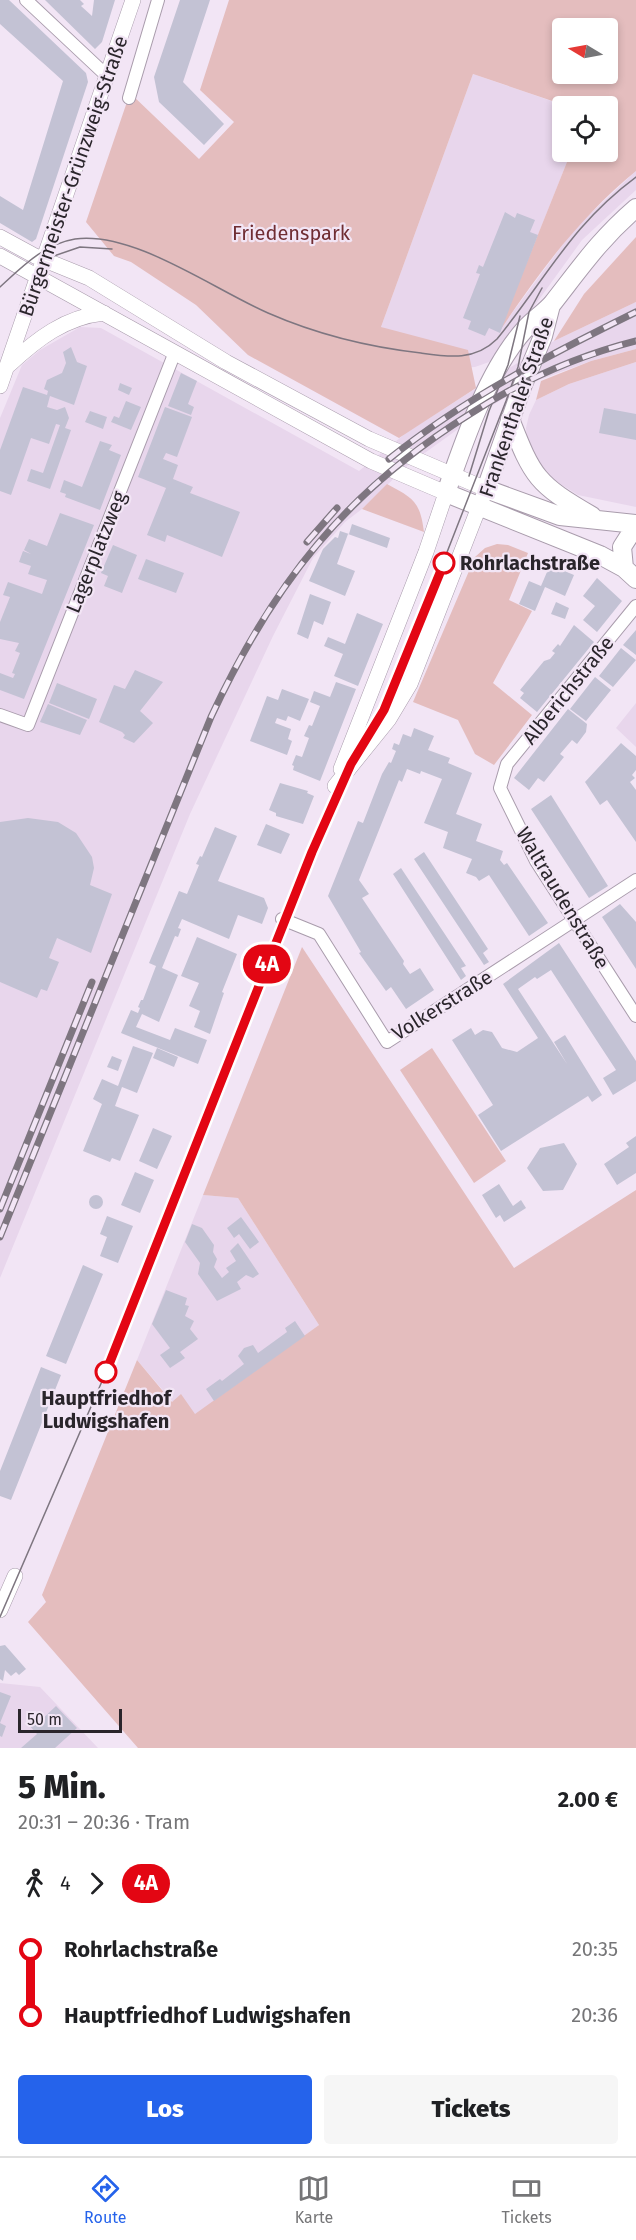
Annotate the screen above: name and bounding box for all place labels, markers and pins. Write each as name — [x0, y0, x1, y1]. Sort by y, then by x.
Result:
place label: Rohrlachstraße — [460, 551, 600, 575]
marker: Rohrlachstraße — [433, 552, 455, 574]
marker: Hauptfriedhof Ludwigshafen — [95, 1361, 117, 1383]
place label: Hauptfriedhof Ludwigshafen — [41, 1386, 173, 1433]

